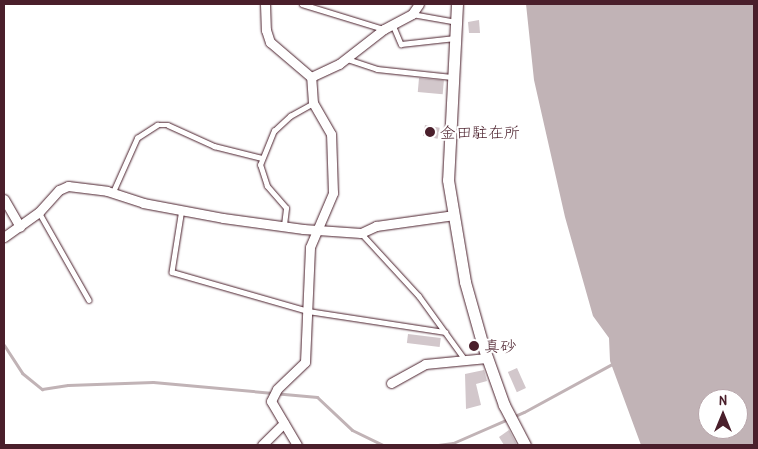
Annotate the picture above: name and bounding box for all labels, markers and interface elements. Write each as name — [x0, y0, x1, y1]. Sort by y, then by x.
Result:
place label: 金田駐在所 — [440, 122, 520, 142]
marker: 金田駐在所 — [424, 126, 436, 138]
place label: 真砂 — [484, 336, 516, 356]
marker: 真砂 — [468, 340, 480, 352]
north arrow — [698, 389, 748, 439]
text: N — [719, 390, 727, 409]

